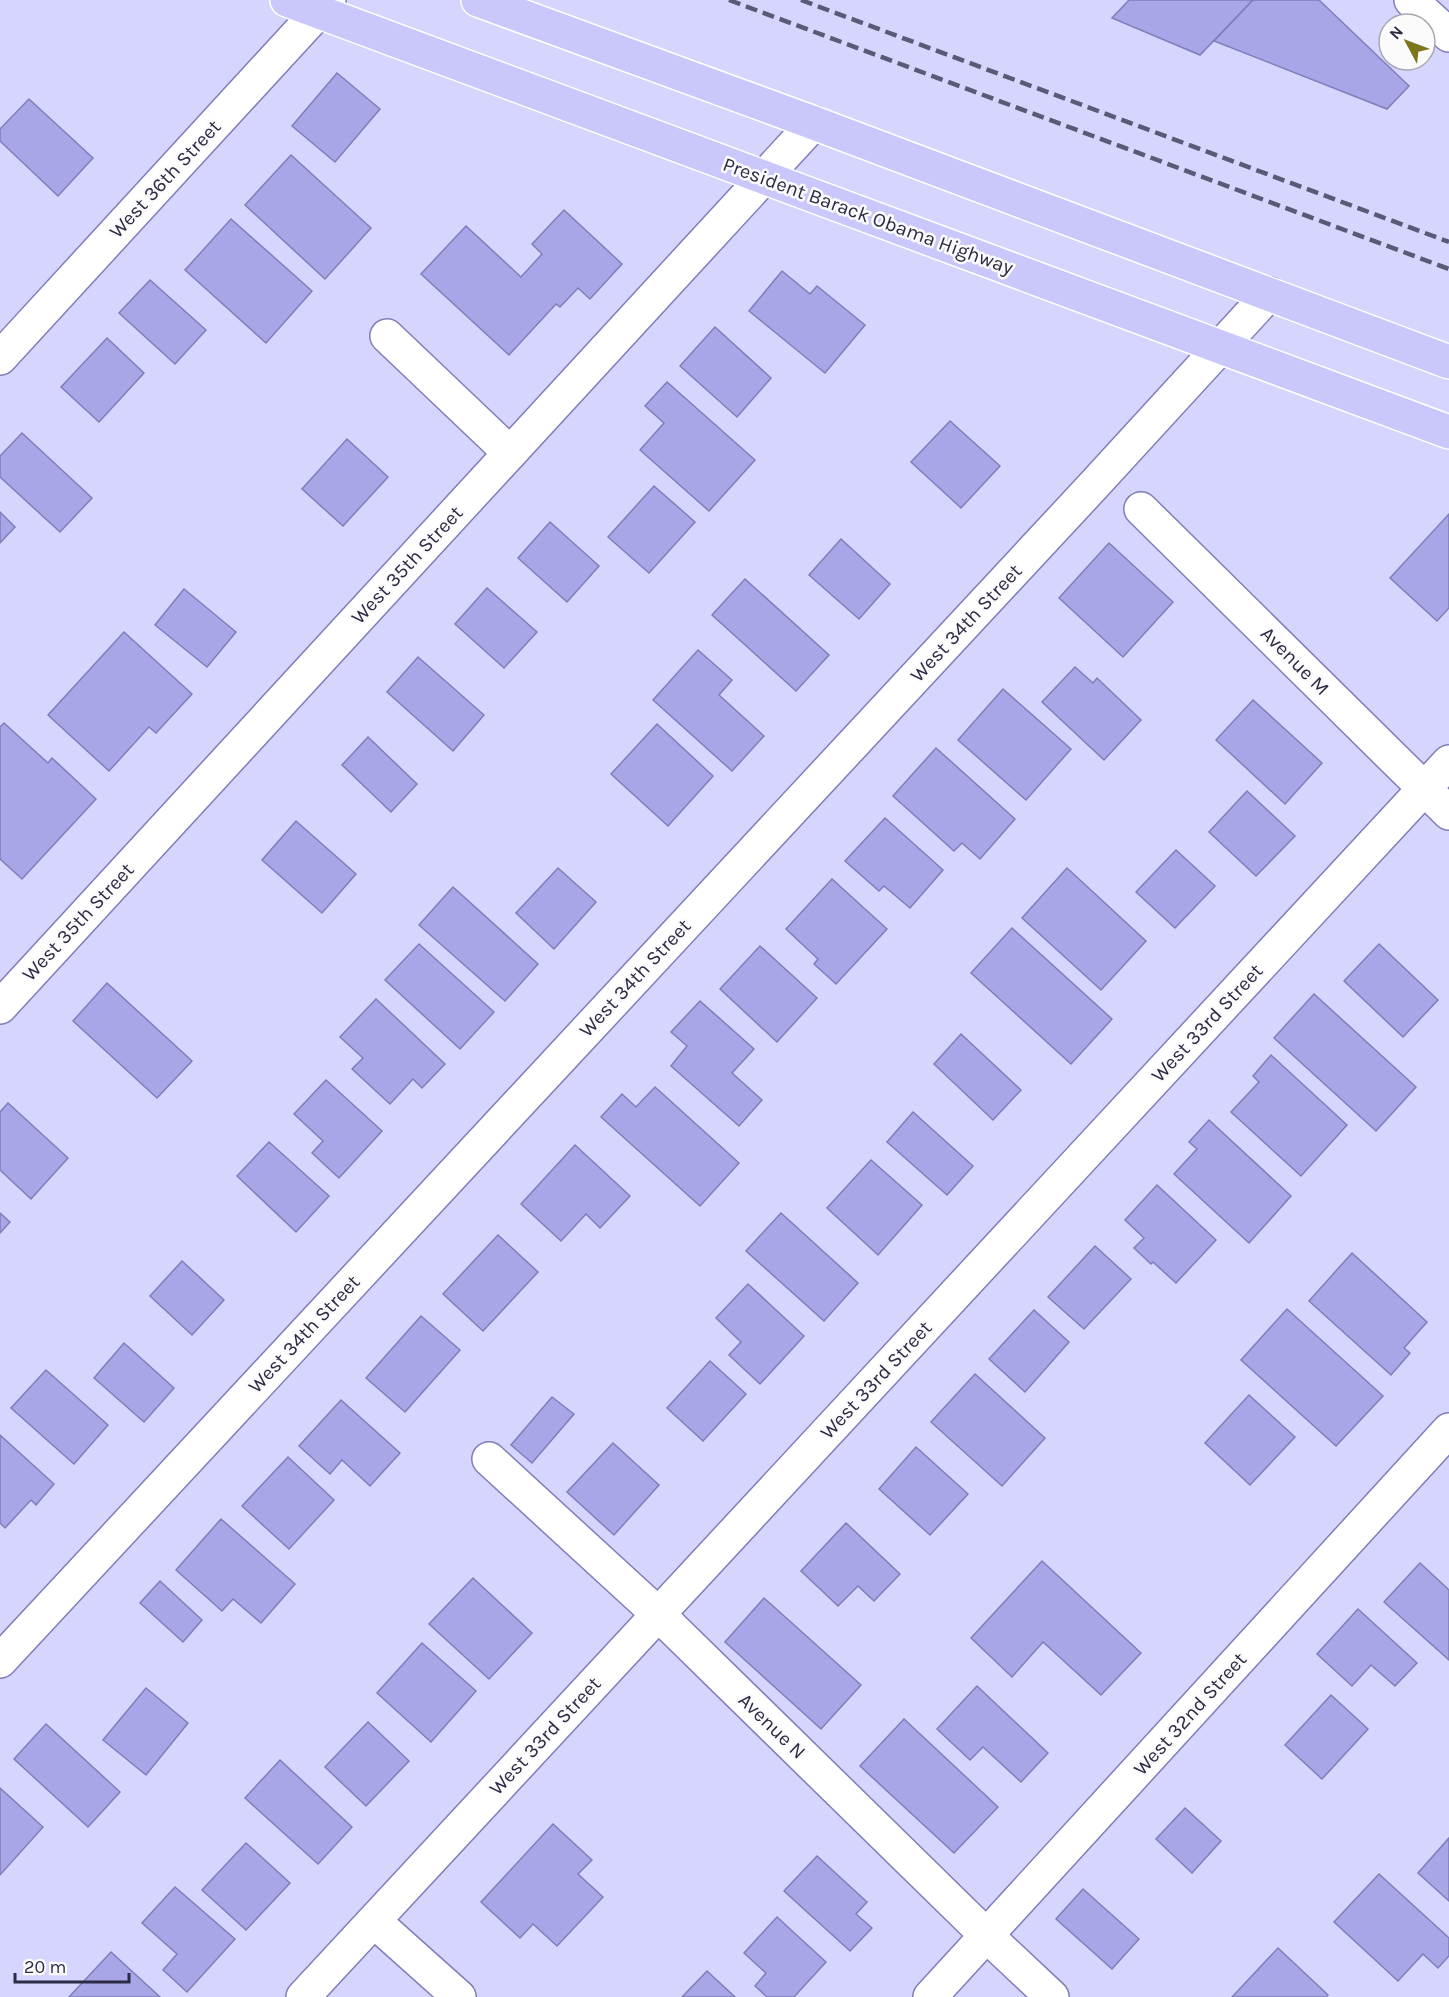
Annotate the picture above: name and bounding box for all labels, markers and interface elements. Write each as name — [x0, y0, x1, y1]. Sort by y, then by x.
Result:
north arrow — [1377, 12, 1437, 72]
text: N — [1385, 22, 1407, 43]
street label: West 36th Street — [104, 115, 226, 243]
street label: President Barack Obama Highway — [720, 153, 1016, 279]
street label: West 35th Street — [347, 501, 468, 629]
street label: West 34th Street — [906, 559, 1027, 687]
street label: Avenue M — [1256, 622, 1334, 700]
street label: West 35th Street — [18, 858, 139, 986]
street label: West 34th Street — [575, 914, 696, 1042]
street label: West 33rd Street — [1147, 959, 1268, 1087]
street label: West 34th Street — [244, 1270, 365, 1398]
street label: West 33rd Street — [816, 1316, 937, 1444]
street label: West 32nd Street — [1129, 1648, 1251, 1780]
street label: West 33rd Street — [485, 1672, 606, 1800]
street label: Avenue N — [734, 1688, 810, 1764]
scale bar — [15, 1946, 129, 1984]
text: 20 m — [24, 1956, 66, 1978]

